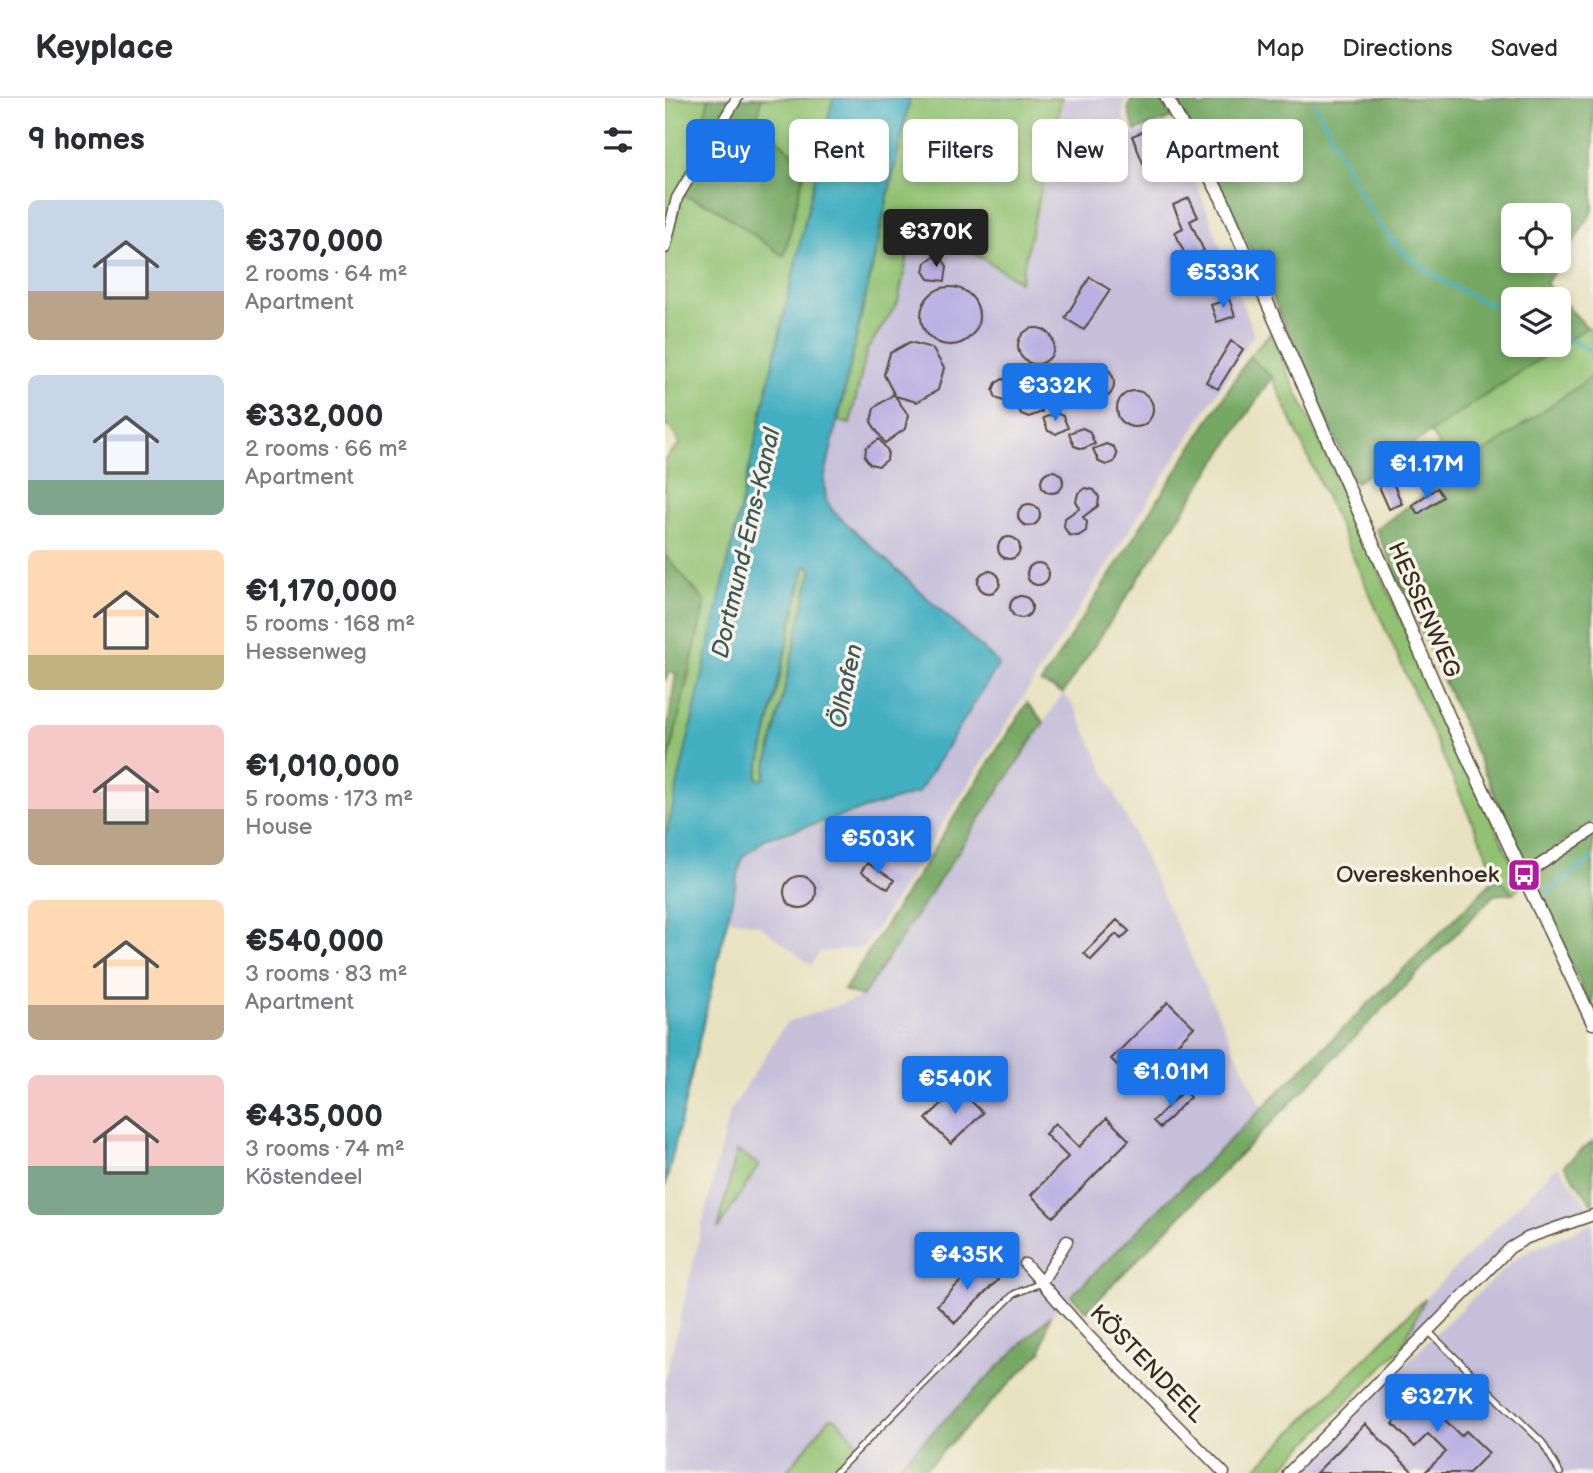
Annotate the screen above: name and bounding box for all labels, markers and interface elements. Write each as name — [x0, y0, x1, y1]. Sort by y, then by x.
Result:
text: Keyplace — [35, 28, 173, 68]
text: Map — [1256, 34, 1304, 63]
text: Directions — [1342, 34, 1453, 63]
text: Saved — [1491, 34, 1558, 63]
chip: Buy — [686, 119, 775, 182]
chip: Rent — [789, 119, 889, 182]
chip: Filters — [903, 119, 1018, 182]
chip: New — [1032, 119, 1128, 182]
chip: Apartment — [1142, 119, 1303, 182]
icon: filters — [599, 121, 637, 159]
text: 9 homes — [28, 122, 145, 158]
map controls — [1501, 203, 1571, 357]
button: locate — [1501, 203, 1571, 273]
pin: €370K — [887, 209, 985, 269]
text: €370K — [899, 218, 973, 246]
text: €370,000 — [245, 224, 383, 260]
icon: home — [84, 228, 168, 312]
pin: €533K — [1174, 250, 1272, 310]
text: €533K — [1186, 259, 1260, 287]
text: 2 rooms · 64 m² — [245, 260, 407, 288]
button: layers — [1501, 287, 1571, 357]
text: Apartment — [245, 288, 354, 316]
pin: €332K — [1006, 364, 1104, 423]
text: €332K — [1018, 372, 1092, 400]
text: €332,000 — [245, 399, 383, 435]
icon: home — [84, 403, 168, 487]
water label: Dortmund-Ems-Kanal — [705, 424, 787, 661]
text: 2 rooms · 66 m² — [245, 435, 407, 463]
pin: €1.17M — [1370, 442, 1484, 501]
text: €1.17M — [1390, 450, 1464, 478]
text: Apartment — [245, 463, 354, 491]
street label: HESSENWEG — [1382, 538, 1466, 682]
text: €1,170,000 — [245, 574, 398, 610]
icon: home — [84, 578, 168, 662]
text: 5 rooms · 168 m² — [245, 610, 415, 638]
text: Hessenweg — [245, 638, 367, 666]
water label: Ölhafen — [822, 641, 869, 731]
text: €1,010,000 — [245, 749, 400, 785]
icon: home — [84, 753, 168, 837]
text: 5 rooms · 173 m² — [245, 785, 413, 813]
text: House — [245, 813, 312, 841]
pin: €503K — [829, 816, 927, 876]
text: €503K — [841, 825, 915, 853]
bus stop icon: Overeskenhoek — [1505, 856, 1543, 894]
place label: Overeskenhoek — [1336, 861, 1500, 889]
text: €540,000 — [245, 924, 384, 960]
icon: home — [84, 928, 168, 1012]
text: 3 rooms · 83 m² — [245, 960, 407, 988]
text: Apartment — [245, 988, 354, 1016]
pin: €1.01M — [1114, 1049, 1228, 1109]
pin: €540K — [906, 1056, 1004, 1116]
text: €1.01M — [1133, 1058, 1209, 1086]
text: €540K — [918, 1065, 992, 1093]
text: €435,000 — [245, 1099, 383, 1135]
icon: home — [84, 1103, 168, 1187]
text: 3 rooms · 74 m² — [245, 1135, 405, 1163]
text: Köstendeel — [245, 1163, 362, 1191]
pin: €435K — [918, 1232, 1016, 1292]
text: €435K — [930, 1241, 1004, 1269]
street label: KÖSTENDEEL — [1084, 1299, 1211, 1429]
pin: €327K — [1388, 1374, 1486, 1434]
text: €327K — [1401, 1383, 1473, 1411]

